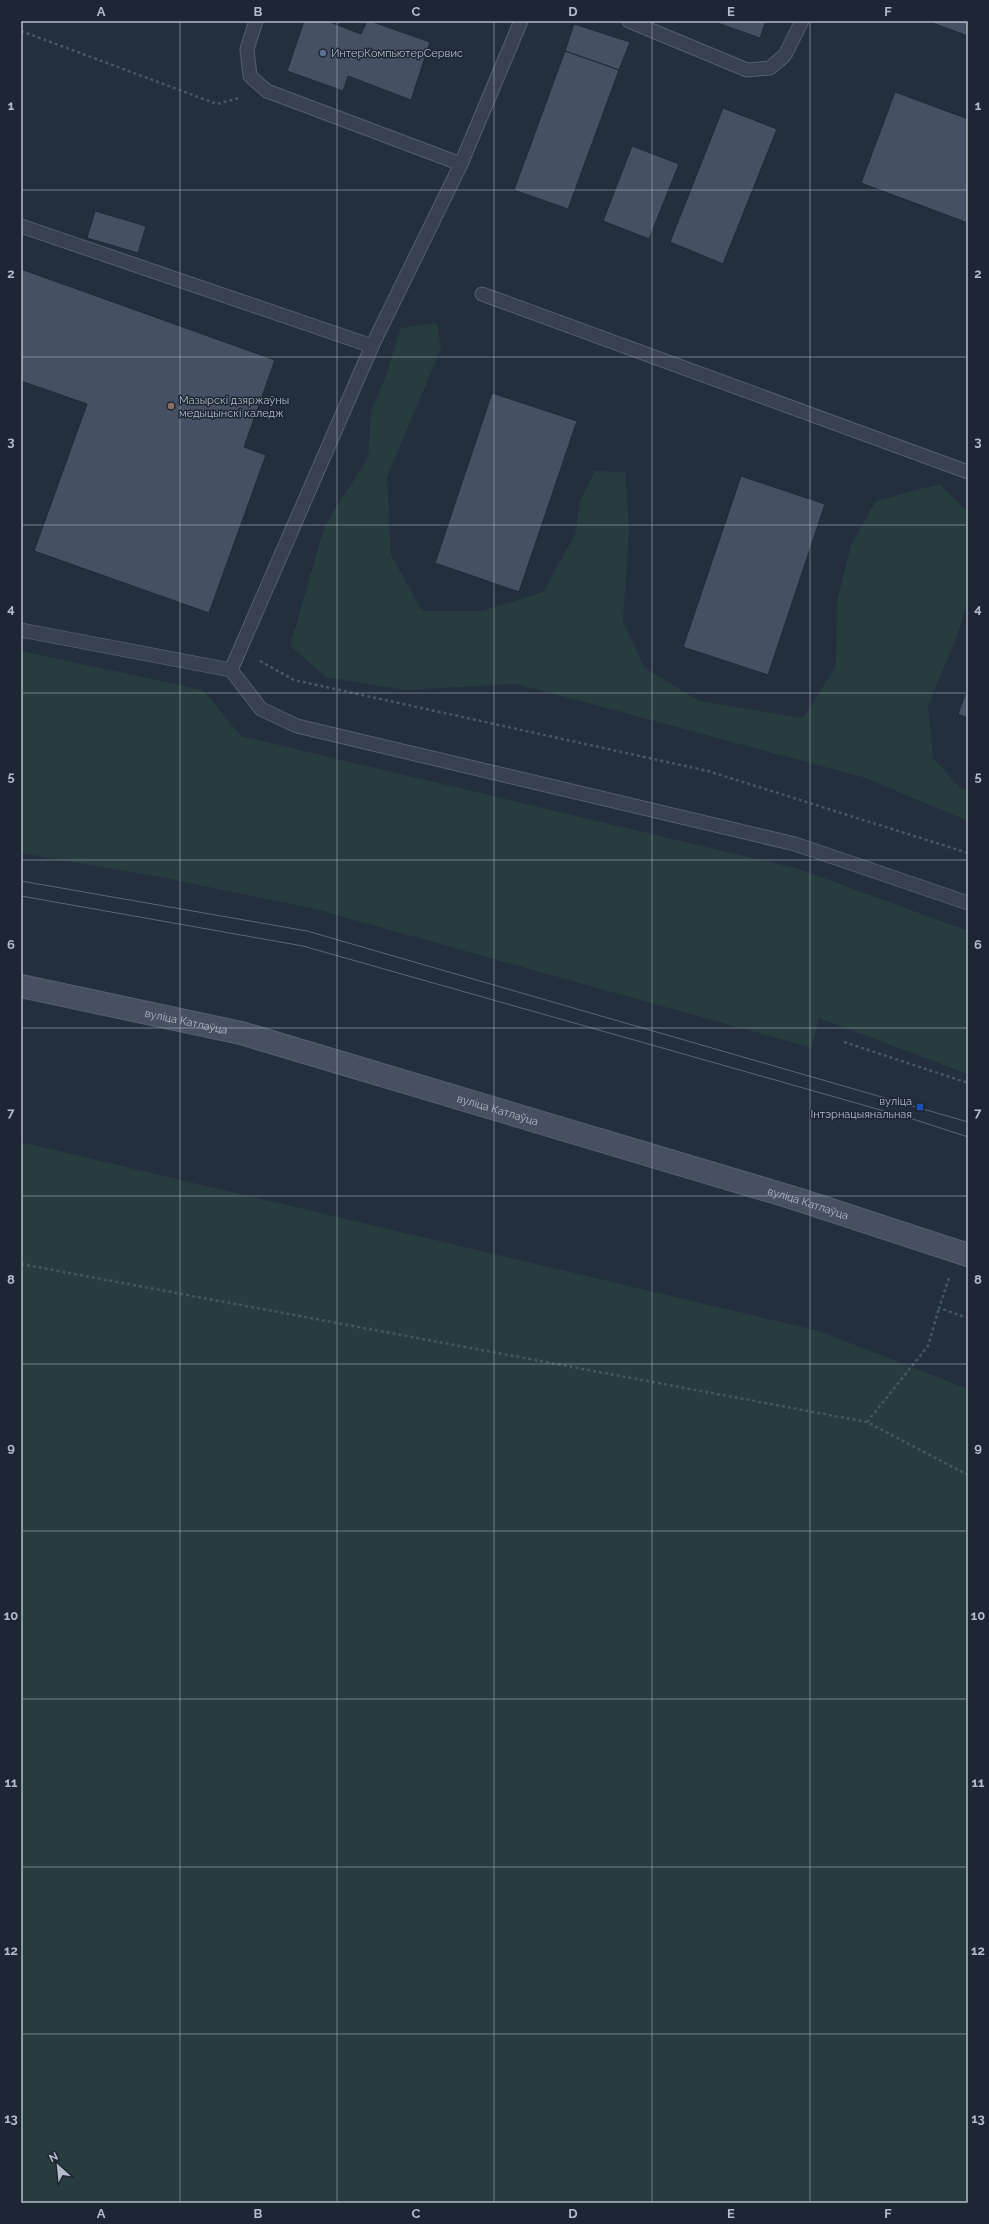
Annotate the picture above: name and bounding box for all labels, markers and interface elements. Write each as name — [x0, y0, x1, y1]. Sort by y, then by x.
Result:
text: A — [97, 4, 106, 19]
text: B — [254, 4, 263, 19]
text: C — [412, 4, 421, 19]
text: D — [568, 4, 578, 19]
text: E — [727, 4, 735, 19]
text: F — [884, 4, 892, 19]
place label: ИнтерКомпьютерСервис — [331, 47, 463, 60]
marker: ИнтерКомпьютерСервис — [318, 48, 328, 58]
text: 1 — [8, 98, 15, 113]
text: 1 — [975, 98, 982, 113]
text: 2 — [7, 266, 15, 281]
text: 2 — [974, 266, 982, 281]
place label: Мазырскі дзяржаўны медыцынскі каледж — [179, 394, 289, 420]
marker: Мазырскі дзяржаўны медыцынскі каледж — [166, 401, 176, 411]
text: 3 — [7, 434, 15, 449]
text: 3 — [974, 434, 982, 449]
text: 4 — [7, 601, 15, 616]
text: 4 — [974, 601, 982, 616]
text: 5 — [7, 769, 15, 784]
text: 5 — [974, 769, 982, 784]
text: 6 — [7, 937, 15, 952]
text: 6 — [974, 937, 982, 952]
street label: вуліца Катлаўца — [144, 1007, 229, 1037]
street label: вуліца Катлаўца — [455, 1092, 540, 1128]
place label: вуліца Інтэрнацыянальная — [811, 1095, 912, 1121]
marker: вуліца Інтэрнацыянальная — [915, 1102, 925, 1112]
text: 7 — [7, 1105, 15, 1120]
text: 7 — [974, 1105, 982, 1120]
street label: вуліца Катлаўца — [766, 1185, 850, 1222]
text: 8 — [7, 1272, 15, 1287]
text: 8 — [974, 1272, 982, 1287]
text: 9 — [7, 1440, 15, 1455]
text: 9 — [974, 1440, 982, 1455]
text: 10 — [4, 1608, 18, 1623]
text: 10 — [971, 1608, 985, 1623]
text: 11 — [5, 1775, 18, 1790]
text: 11 — [972, 1775, 985, 1790]
text: 12 — [4, 1943, 18, 1958]
text: 12 — [971, 1943, 985, 1958]
text: 13 — [4, 2111, 18, 2126]
text: 13 — [971, 2111, 985, 2126]
north arrow — [38, 2146, 78, 2186]
text: N — [47, 2150, 60, 2165]
text: A — [97, 2206, 106, 2221]
text: B — [254, 2206, 263, 2221]
text: C — [412, 2206, 421, 2221]
text: D — [568, 2206, 578, 2221]
text: E — [727, 2206, 735, 2221]
text: F — [884, 2206, 892, 2221]

